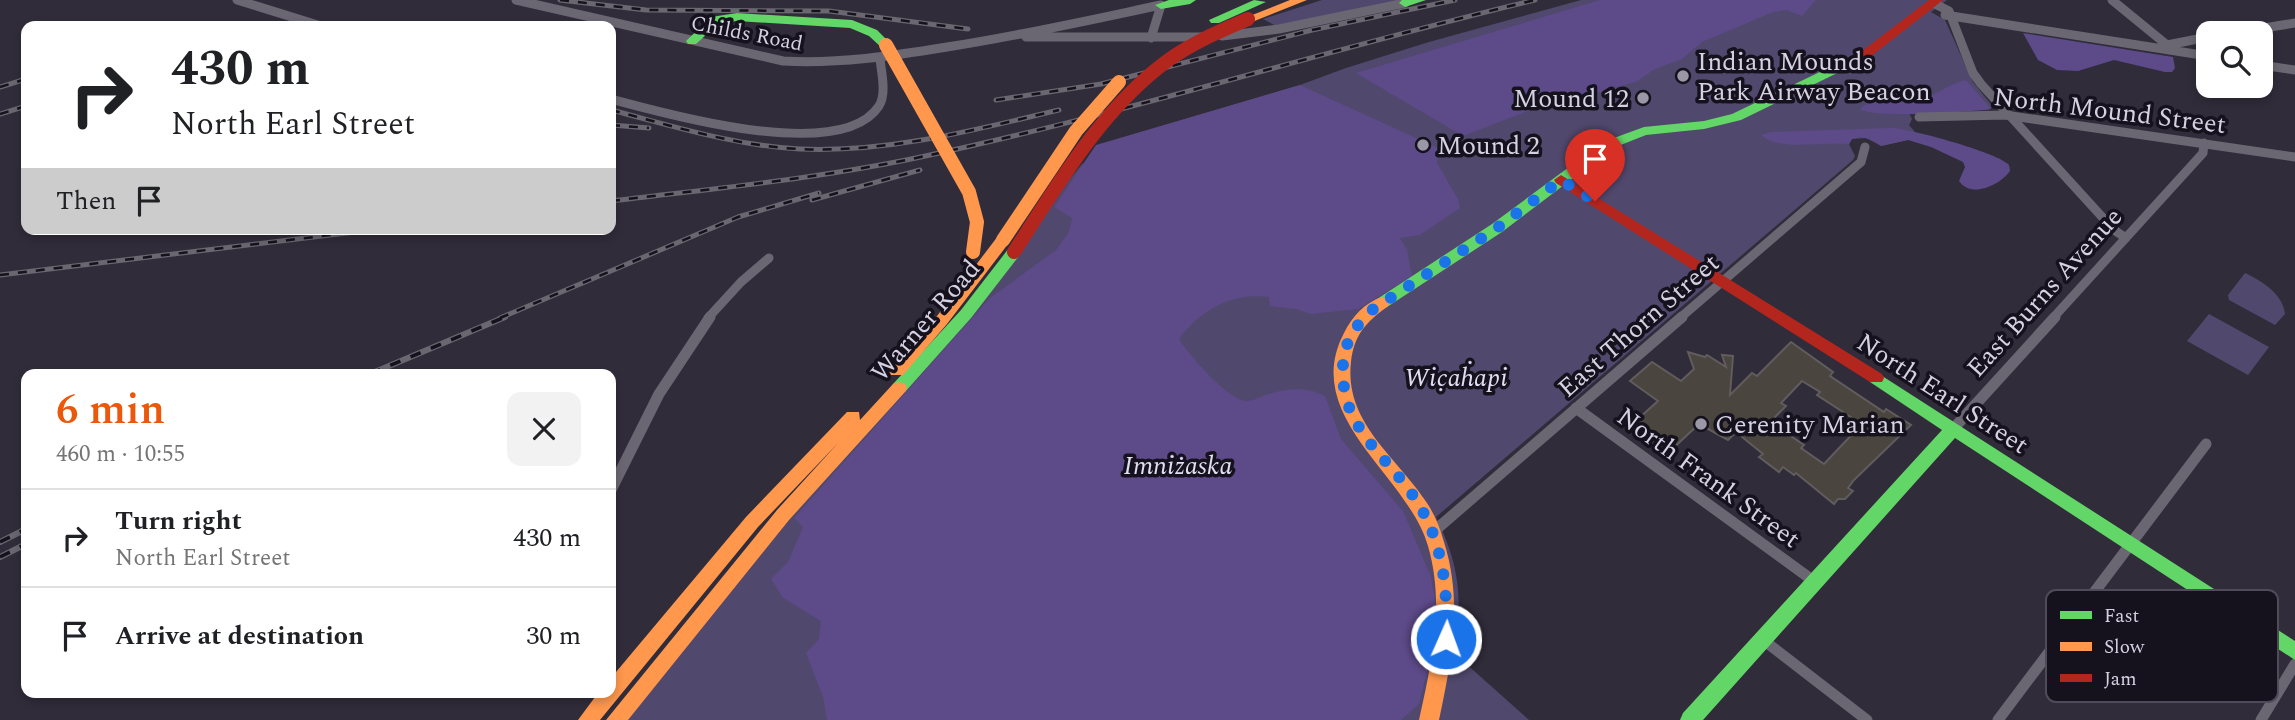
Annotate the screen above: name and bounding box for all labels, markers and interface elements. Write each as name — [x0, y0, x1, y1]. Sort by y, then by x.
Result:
street label: Childs Road — [688, 7, 806, 61]
map controls — [2196, 21, 2273, 98]
button: search — [2196, 21, 2273, 98]
text: 430 m — [171, 32, 310, 107]
place label: Indian Mounds Park Airway Beacon — [1697, 42, 1931, 112]
icon: right — [56, 49, 147, 140]
marker: Indian Mounds Park Airway Beacon — [1675, 68, 1691, 84]
street label: North Mound Street — [1991, 77, 2228, 145]
place label: Mound 12 — [1513, 79, 1629, 119]
marker: Mound 12 — [1635, 90, 1651, 106]
text: North Earl Street — [171, 100, 415, 149]
place label: Mound 2 — [1437, 126, 1540, 166]
pin — [1565, 129, 1625, 201]
marker: Mound 2 — [1415, 137, 1431, 153]
icon: arrive — [1576, 140, 1614, 178]
text: Then — [56, 181, 116, 221]
icon: arrive — [130, 182, 168, 220]
street label: East Burns Avenue — [1957, 199, 2132, 387]
street label: East Thorn Street — [1549, 244, 1728, 408]
street label: Warner Road — [861, 250, 990, 391]
street label: North Earl Street — [1848, 323, 2037, 465]
park label: Wic̣aḣapi — [1404, 358, 1508, 398]
text: 6 min — [56, 379, 165, 442]
button: close — [507, 392, 581, 466]
street label: North Frank Street — [1608, 397, 1809, 558]
place label: Cerenity Marian — [1715, 405, 1905, 445]
marker: Cerenity Marian — [1693, 416, 1709, 432]
text: 460 m · 10:55 — [56, 437, 185, 472]
park label: Imniżaska — [1124, 446, 1232, 486]
text: Turn right — [115, 501, 242, 541]
text: 430 m — [513, 518, 581, 558]
icon: right — [56, 519, 94, 557]
text: North Earl Street — [115, 541, 290, 576]
legend — [2046, 590, 2278, 702]
position arrow — [1409, 602, 1483, 676]
text: Fast — [2104, 602, 2140, 631]
text: Arrive at destination — [115, 616, 364, 656]
text: 30 m — [526, 616, 581, 656]
icon: arrive — [56, 617, 94, 655]
text: Slow — [2104, 633, 2145, 662]
text: Jam — [2104, 665, 2136, 694]

